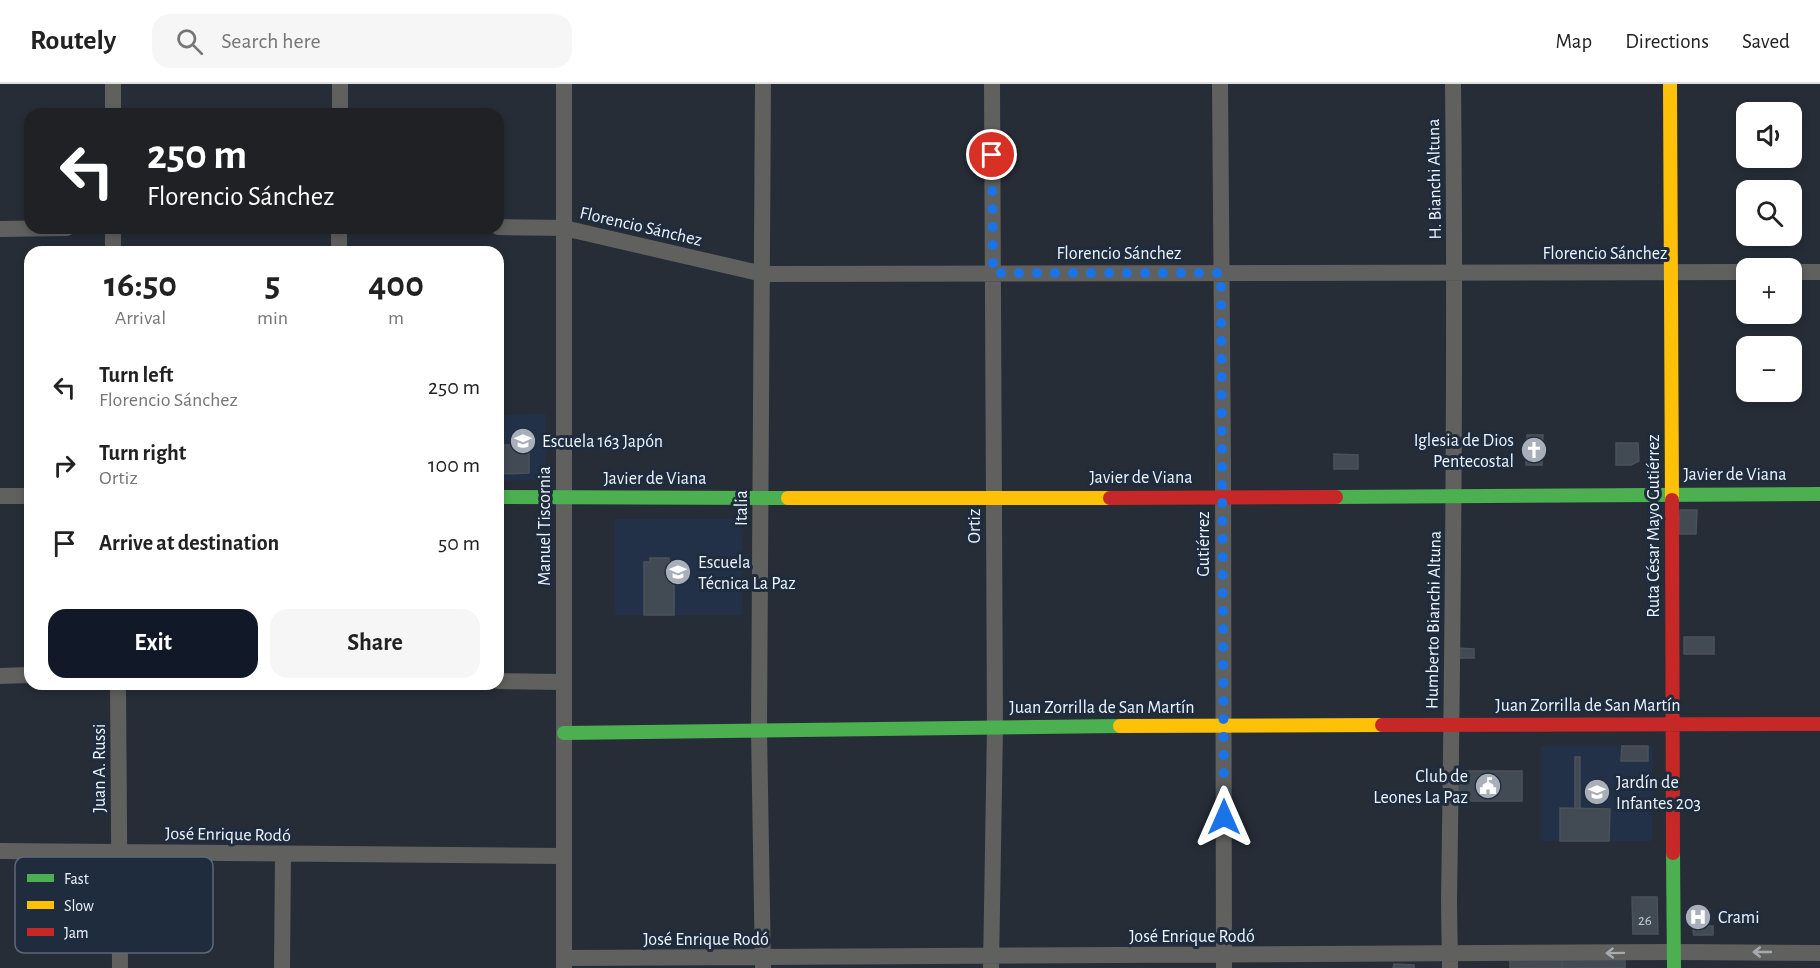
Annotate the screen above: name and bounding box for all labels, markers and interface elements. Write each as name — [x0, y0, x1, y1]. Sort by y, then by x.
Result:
search box — [152, 14, 572, 68]
icon: search — [173, 25, 206, 58]
text: Routely — [30, 27, 116, 55]
text: Search here — [221, 30, 321, 52]
text: Map — [1556, 31, 1592, 52]
text: Directions — [1625, 31, 1709, 52]
text: Saved — [1742, 31, 1790, 52]
map controls — [1736, 102, 1802, 402]
button: sound — [1736, 102, 1802, 168]
street label: H. Bianchi Altuna — [1425, 118, 1445, 240]
pin — [966, 129, 1017, 180]
icon: left — [48, 132, 126, 210]
text: 250 m — [147, 134, 247, 176]
icon: arrive — [975, 138, 1008, 171]
button: search — [1736, 180, 1802, 246]
text: Florencio Sánchez — [147, 183, 334, 210]
street label: Florencio Sánchez — [578, 204, 704, 250]
street label: Florencio Sánchez — [1057, 245, 1181, 263]
street label: Florencio Sánchez — [1543, 245, 1667, 263]
button: + — [1736, 258, 1802, 324]
text: 16:50 — [104, 267, 177, 303]
text: 5 — [265, 267, 280, 303]
text: 400 — [368, 267, 424, 303]
text: Arrival — [115, 308, 166, 328]
text: min — [257, 308, 288, 328]
text: m — [388, 308, 404, 328]
button: − — [1736, 336, 1802, 402]
text: Turn left — [99, 364, 173, 386]
icon: left — [48, 371, 81, 404]
text: 250 m — [428, 376, 480, 398]
text: Florencio Sánchez — [99, 390, 238, 410]
school or university icon: Escuela 163 Japón — [508, 426, 538, 456]
place label: Iglesia de Dios Pentecostal — [1414, 432, 1514, 471]
place label: Escuela 163 Japón — [542, 433, 663, 451]
street label: Ruta César Mayo Gutiérrez — [1645, 434, 1663, 618]
church icon: Iglesia de Dios Pentecostal — [1519, 435, 1549, 465]
text: Turn right — [99, 442, 186, 464]
icon: right — [48, 449, 81, 482]
text: 100 m — [428, 454, 480, 476]
street label: Manuel Tiscornia — [536, 466, 554, 586]
street label: Javier de Viana — [1683, 466, 1787, 484]
text: Ortiz — [99, 468, 138, 488]
street label: Javier de Viana — [1089, 469, 1193, 487]
street label: Javier de Viana — [603, 470, 707, 488]
street label: Italia — [733, 490, 751, 526]
street label: Ortiz — [966, 509, 984, 543]
street label: Gutiérrez — [1195, 511, 1213, 577]
icon: arrive — [48, 527, 81, 560]
street label: Humberto Bianchi Altuna — [1423, 531, 1445, 709]
text: Arrive at destination — [99, 532, 279, 554]
text: 50 m — [438, 532, 480, 554]
place label: Escuela Técnica La Paz — [698, 554, 796, 593]
school or university icon: Escuela Técnica La Paz — [663, 557, 693, 587]
button: Exit — [48, 609, 258, 678]
button: Share — [270, 609, 480, 678]
street label: Juan Zorrilla de San Martín — [1495, 697, 1681, 715]
street label: Juan Zorrilla de San Martín — [1009, 699, 1195, 717]
street label: Juan A. Russi — [91, 724, 109, 812]
place label: Club de Leones La Paz — [1373, 768, 1468, 807]
public building icon: Club de Leones La Paz — [1473, 771, 1503, 801]
place label: Jardín de Infantes 203 — [1616, 774, 1701, 813]
school or university icon: Jardín de Infantes 203 — [1582, 777, 1612, 807]
position arrow — [1192, 785, 1256, 849]
street label: José Enrique Rodó — [165, 825, 291, 845]
legend — [15, 857, 213, 953]
text: Fast — [64, 871, 89, 887]
text: Slow — [64, 898, 94, 914]
hospital icon: Crami — [1683, 902, 1713, 932]
place label: Crami — [1718, 909, 1760, 927]
house number: 26 — [1638, 913, 1652, 928]
text: Jam — [64, 925, 89, 941]
street label: José Enrique Rodó — [1129, 928, 1255, 946]
street label: José Enrique Rodó — [643, 931, 769, 949]
one-way arrow — [1606, 947, 1626, 959]
one-way arrow — [1752, 947, 1772, 958]

